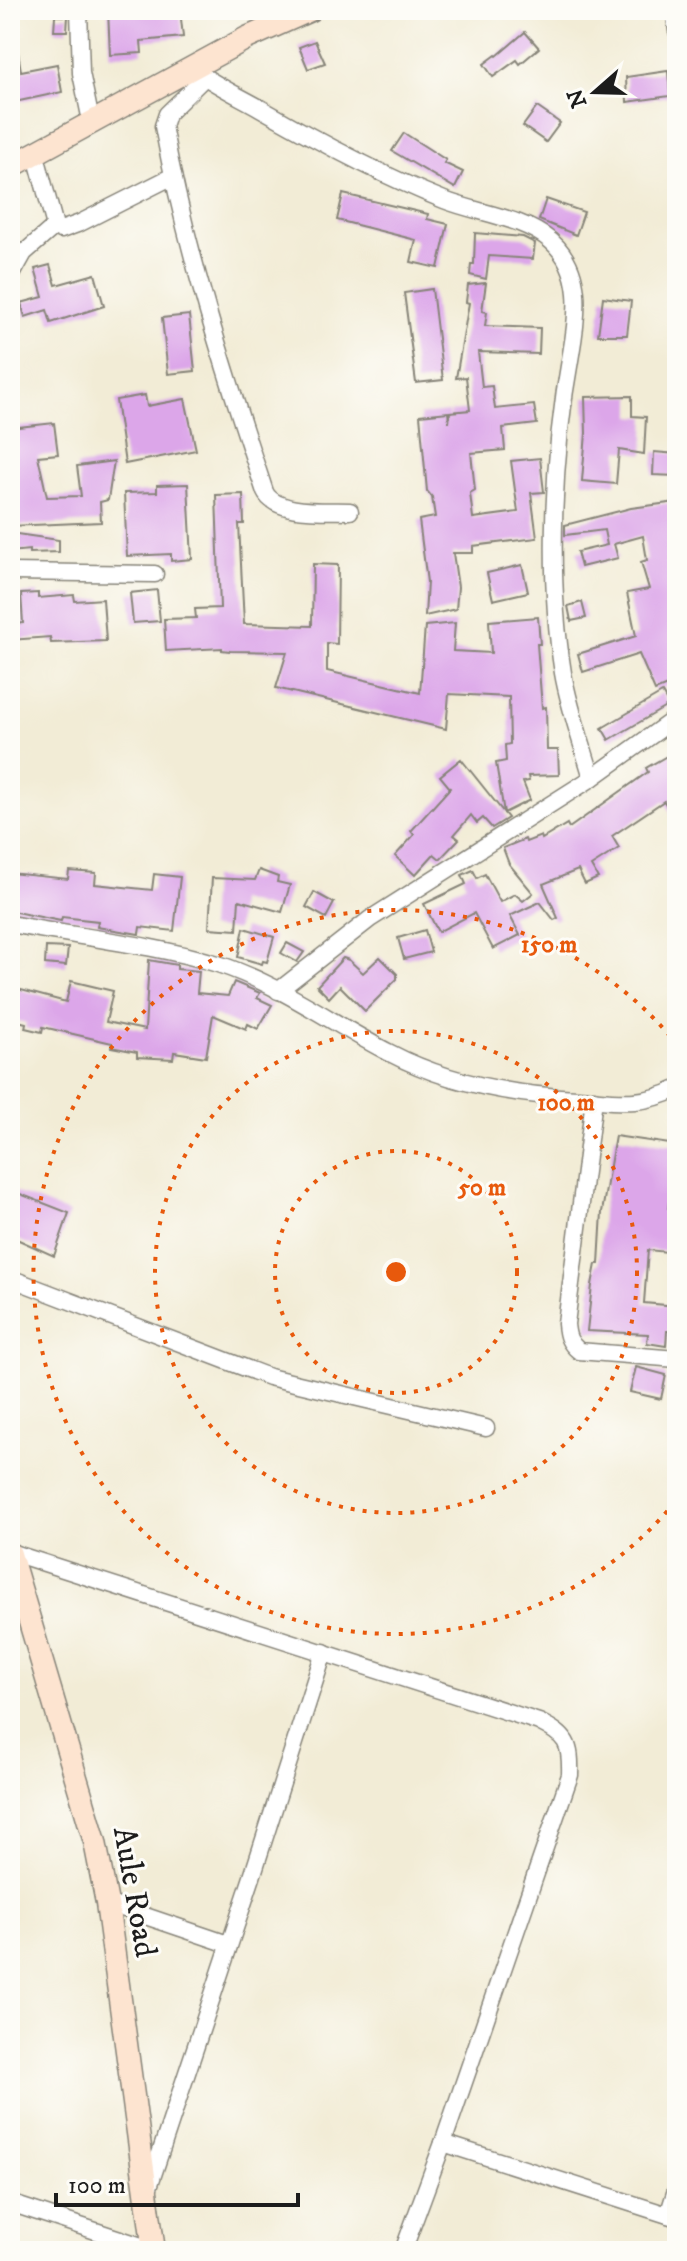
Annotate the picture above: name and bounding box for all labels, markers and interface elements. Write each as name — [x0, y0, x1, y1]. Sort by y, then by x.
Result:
north arrow — [555, 52, 635, 132]
text: N — [562, 85, 593, 111]
text: 150 m — [521, 930, 577, 960]
text: 100 m — [537, 1088, 595, 1118]
text: 50 m — [457, 1173, 506, 1203]
centre of rings — [382, 1258, 410, 1286]
street label: Aule Road — [103, 1824, 165, 1960]
scale bar — [56, 2157, 298, 2207]
text: 100 m — [68, 2171, 126, 2201]

